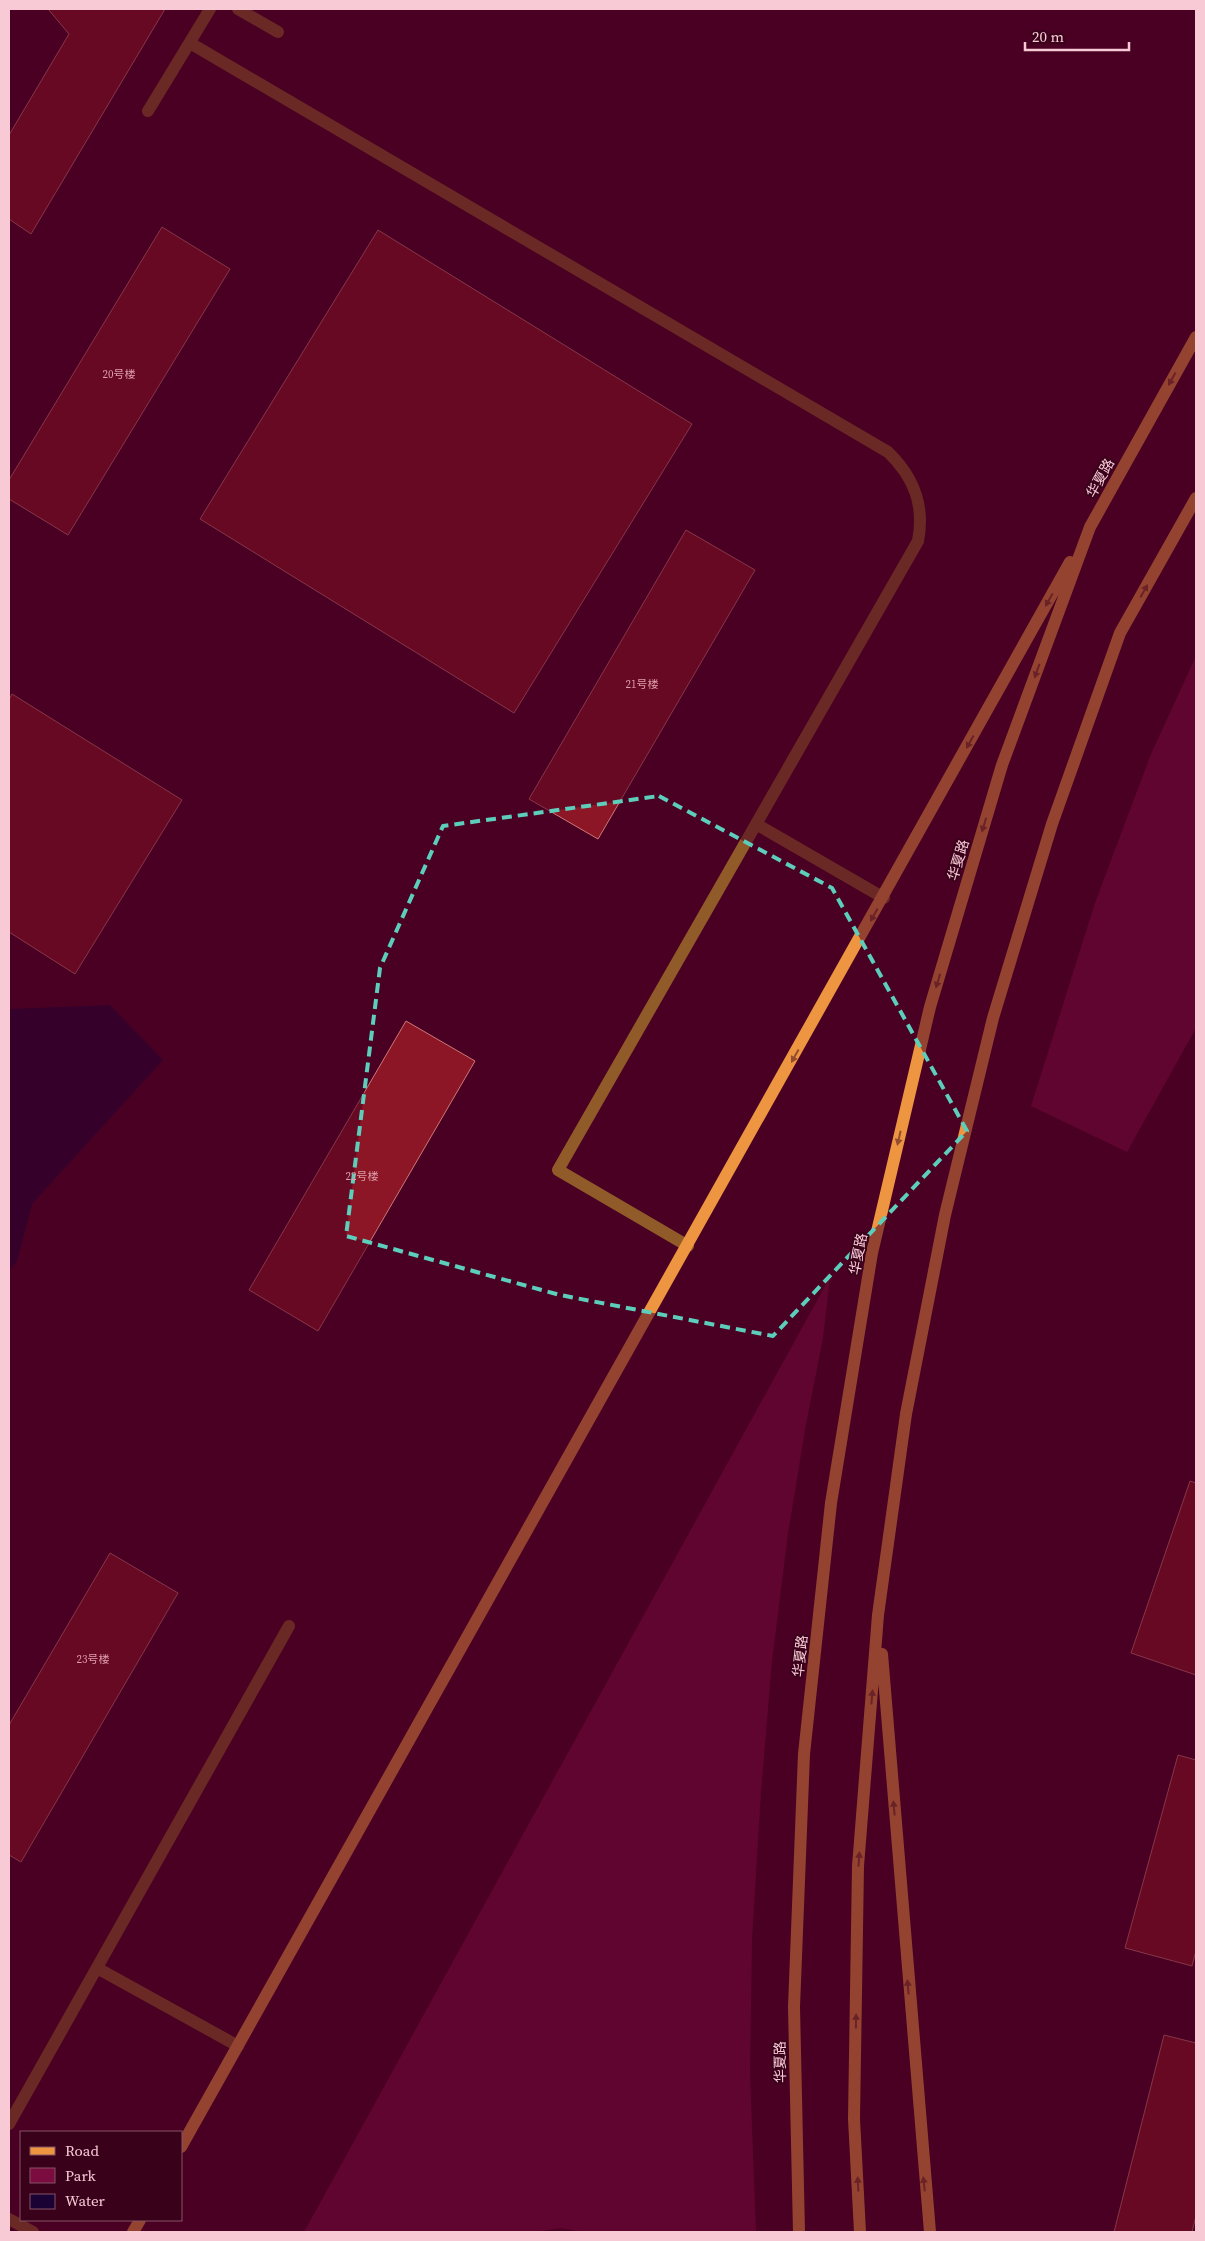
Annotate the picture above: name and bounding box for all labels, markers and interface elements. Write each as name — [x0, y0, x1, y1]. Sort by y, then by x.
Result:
scale bar — [1025, 20, 1129, 52]
text: 20 m — [1032, 26, 1064, 47]
house number: 20号楼 — [103, 367, 136, 382]
one-way arrow — [1168, 373, 1177, 386]
street label: 华夏路 — [1081, 455, 1119, 501]
one-way arrow — [1140, 583, 1148, 598]
one-way arrow — [1045, 593, 1053, 607]
one-way arrow — [1033, 664, 1041, 679]
house number: 21号楼 — [626, 677, 659, 692]
one-way arrow — [966, 735, 974, 750]
one-way arrow — [980, 817, 988, 832]
street label: 华夏路 — [942, 837, 974, 883]
one-way arrow — [870, 907, 878, 922]
one-way arrow — [933, 973, 941, 988]
one-way arrow — [790, 1050, 799, 1063]
one-way arrow — [895, 1131, 903, 1146]
house number: 22号楼 — [346, 1169, 379, 1184]
street label: 华夏路 — [844, 1231, 872, 1277]
street label: 华夏路 — [788, 1634, 812, 1678]
house number: 23号楼 — [77, 1652, 110, 1667]
one-way arrow — [868, 1688, 876, 1704]
one-way arrow — [890, 1799, 898, 1815]
one-way arrow — [855, 1850, 863, 1866]
one-way arrow — [904, 1979, 912, 1995]
one-way arrow — [852, 2013, 860, 2029]
street label: 华夏路 — [770, 2041, 790, 2083]
legend — [20, 2131, 182, 2221]
text: Road — [65, 2140, 99, 2161]
text: Park — [65, 2165, 97, 2186]
one-way arrow — [853, 2175, 861, 2191]
one-way arrow — [920, 2175, 928, 2191]
text: Water — [65, 2190, 106, 2211]

